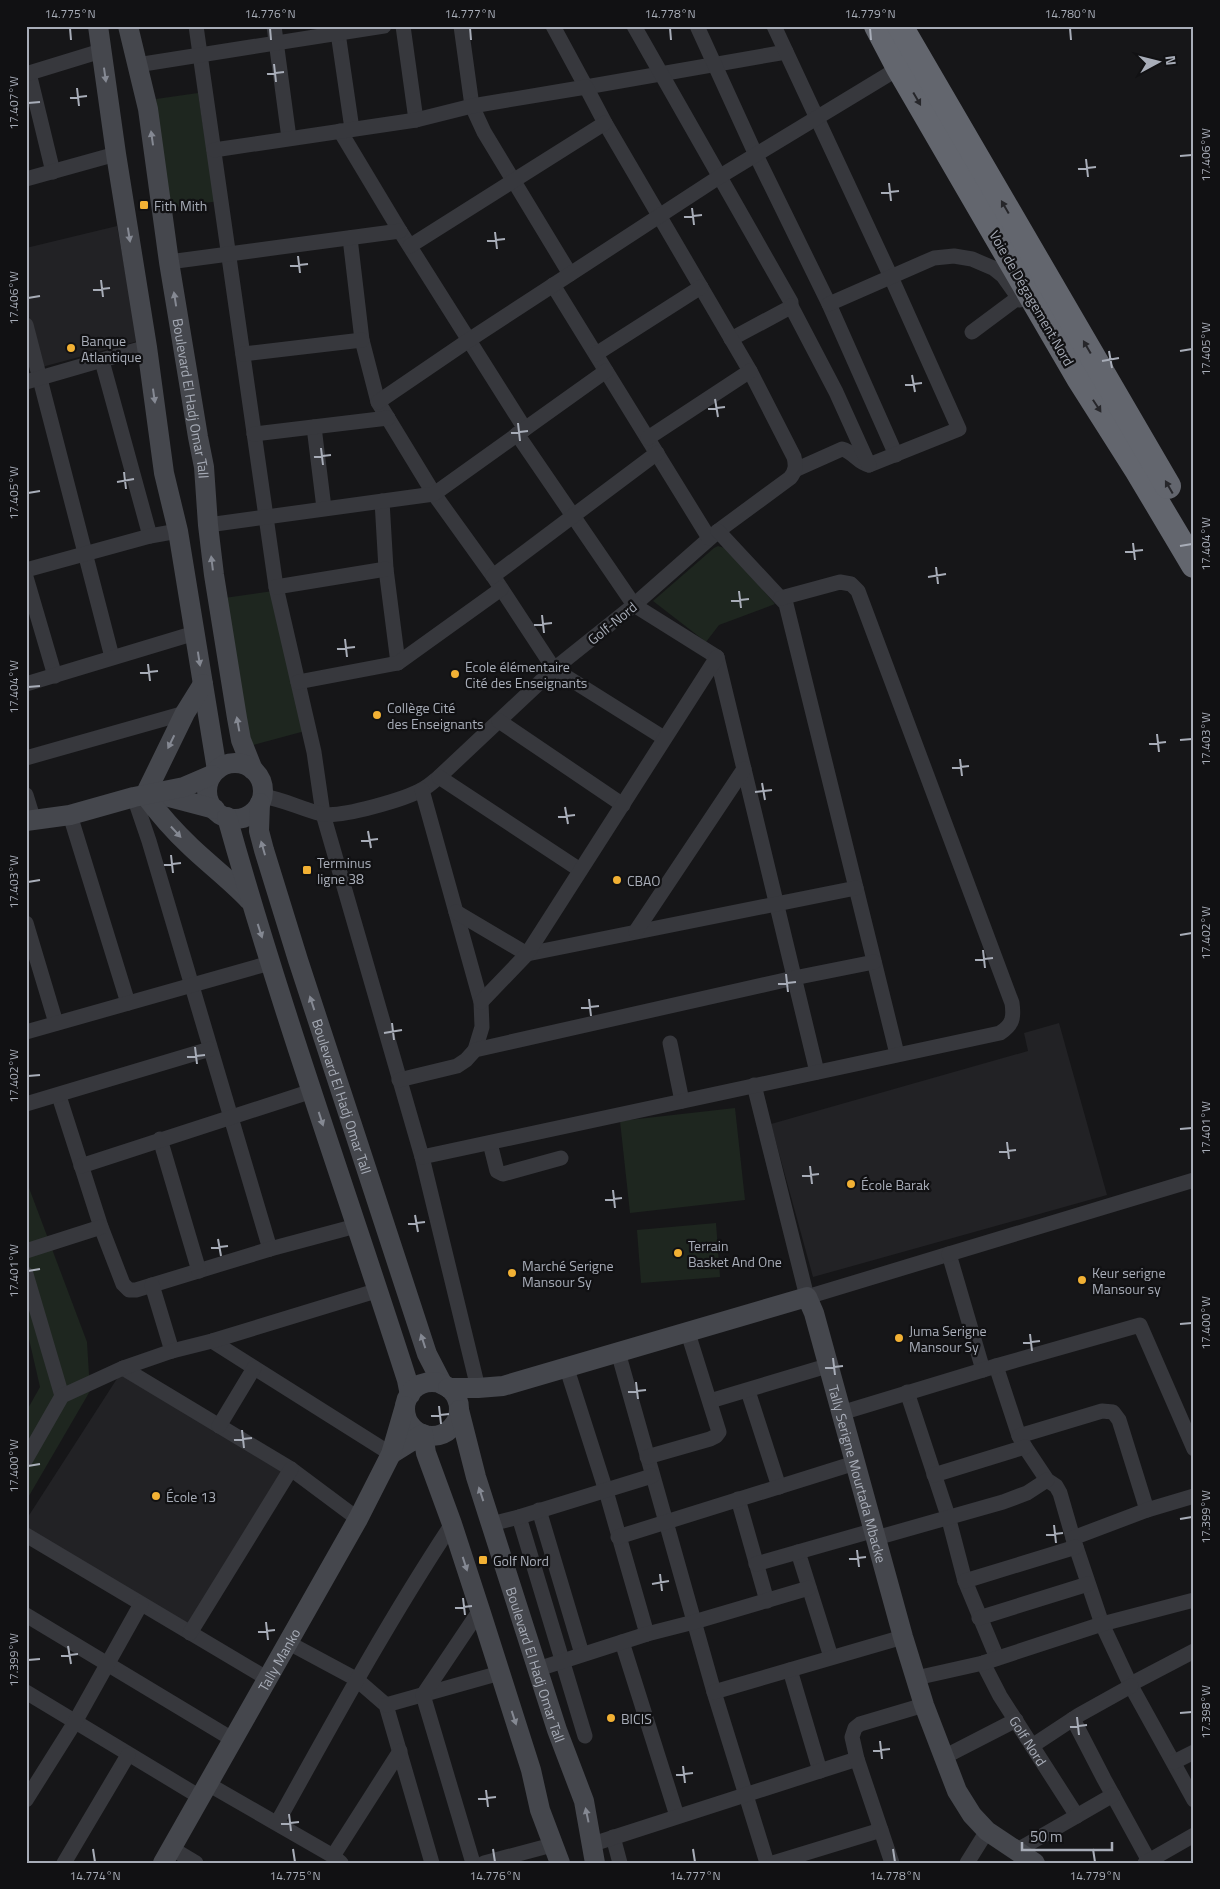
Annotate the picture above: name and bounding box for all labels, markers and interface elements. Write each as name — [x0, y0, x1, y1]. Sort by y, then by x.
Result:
text: 14.775°N — [44, 4, 96, 23]
text: 14.776°N — [244, 4, 296, 23]
text: 14.777°N — [444, 4, 496, 23]
text: 14.778°N — [644, 4, 696, 23]
text: 14.779°N — [844, 4, 896, 23]
text: 14.780°N — [1044, 4, 1096, 23]
north arrow — [1132, 38, 1182, 88]
text: N — [1160, 54, 1182, 66]
one-way arrow — [101, 67, 109, 83]
text: 17.407°W — [4, 76, 23, 130]
one-way arrow — [913, 93, 922, 106]
text: 17.406°W — [1196, 128, 1215, 182]
one-way arrow — [147, 130, 155, 146]
place label: Fith Mith — [154, 195, 207, 216]
marker: Fith Mith — [138, 199, 150, 211]
one-way arrow — [1001, 199, 1009, 214]
street label: Voie de Dégagement Nord — [985, 226, 1079, 370]
one-way arrow — [126, 228, 134, 244]
text: 17.406°W — [4, 271, 23, 325]
one-way arrow — [170, 291, 178, 307]
street label: Boulevard El Hadj Omar Tall — [168, 317, 215, 479]
text: 17.405°W — [1196, 322, 1215, 376]
place label: Banque Atlantique — [81, 330, 142, 367]
one-way arrow — [1083, 341, 1092, 354]
marker: Banque Atlantique — [65, 342, 77, 354]
one-way arrow — [150, 388, 158, 404]
one-way arrow — [1092, 399, 1101, 412]
text: 17.405°W — [4, 466, 23, 520]
one-way arrow — [1165, 481, 1174, 494]
text: 17.404°W — [1196, 517, 1215, 571]
one-way arrow — [208, 555, 216, 571]
street label: Golf-Nord — [583, 596, 641, 650]
one-way arrow — [195, 652, 203, 668]
place label: Ecole élémentaire Cité des Enseignants — [465, 656, 587, 693]
text: 17.404°W — [4, 660, 23, 714]
marker: Ecole élémentaire Cité des Enseignants — [449, 668, 461, 680]
place label: Collège Cité des Enseignants — [387, 697, 484, 734]
marker: Collège Cité des Enseignants — [371, 709, 383, 721]
text: 17.403°W — [1196, 712, 1215, 766]
one-way arrow — [234, 715, 242, 731]
one-way arrow — [167, 735, 175, 749]
one-way arrow — [170, 826, 182, 838]
one-way arrow — [259, 841, 267, 856]
place label: Terminus ligne 38 — [317, 852, 371, 889]
text: 17.403°W — [4, 855, 23, 909]
marker: Terminus ligne 38 — [301, 864, 313, 876]
place label: CBAO — [627, 870, 661, 891]
marker: CBAO — [611, 874, 623, 886]
text: 17.402°W — [1196, 906, 1215, 960]
one-way arrow — [257, 924, 265, 939]
one-way arrow — [308, 996, 315, 1011]
street label: Boulevard El Hadj Omar Tall — [307, 1016, 378, 1176]
text: 17.402°W — [4, 1049, 23, 1103]
text: 17.401°W — [1196, 1101, 1215, 1155]
one-way arrow — [318, 1112, 326, 1127]
place label: École Barak — [861, 1174, 930, 1195]
marker: École Barak — [845, 1178, 857, 1190]
place label: Terrain Basket And One — [688, 1235, 782, 1272]
text: 17.401°W — [4, 1244, 23, 1298]
marker: Terrain Basket And One — [672, 1247, 684, 1259]
place label: Marché Serigne Mansour Sy — [522, 1255, 614, 1292]
place label: Keur serigne Mansour sy — [1092, 1262, 1165, 1299]
marker: Marché Serigne Mansour Sy — [506, 1267, 518, 1279]
marker: Keur serigne Mansour sy — [1076, 1274, 1088, 1286]
text: 17.400°W — [1196, 1296, 1215, 1350]
place label: Juma Serigne Mansour Sy — [909, 1320, 987, 1357]
marker: Juma Serigne Mansour Sy — [893, 1332, 905, 1344]
one-way arrow — [418, 1333, 426, 1348]
street label: Tally Serigne Mourtada Mbacke — [824, 1382, 893, 1565]
text: 17.400°W — [4, 1439, 23, 1493]
place label: École 13 — [166, 1486, 216, 1507]
one-way arrow — [477, 1487, 484, 1502]
marker: École 13 — [150, 1490, 162, 1502]
text: 17.399°W — [1196, 1490, 1215, 1544]
place label: Golf Nord — [493, 1550, 549, 1571]
marker: Golf Nord — [477, 1554, 489, 1566]
one-way arrow — [461, 1556, 469, 1571]
street label: Boulevard El Hadj Omar Tall — [501, 1584, 571, 1745]
street label: Tally Manko — [252, 1624, 305, 1695]
text: 17.399°W — [4, 1633, 23, 1687]
text: 17.398°W — [1196, 1685, 1215, 1739]
place label: BICIS — [621, 1708, 652, 1729]
one-way arrow — [511, 1711, 519, 1726]
street label: Golf Nord — [1005, 1711, 1052, 1770]
marker: BICIS — [605, 1712, 617, 1724]
one-way arrow — [582, 1806, 590, 1822]
scale bar — [1022, 1819, 1112, 1851]
text: 50 m — [1030, 1825, 1063, 1848]
text: 14.774°N — [69, 1866, 121, 1885]
text: 14.775°N — [269, 1866, 321, 1885]
text: 14.776°N — [469, 1866, 521, 1885]
text: 14.777°N — [669, 1866, 721, 1885]
text: 14.778°N — [869, 1866, 921, 1885]
text: 14.779°N — [1069, 1866, 1121, 1885]

